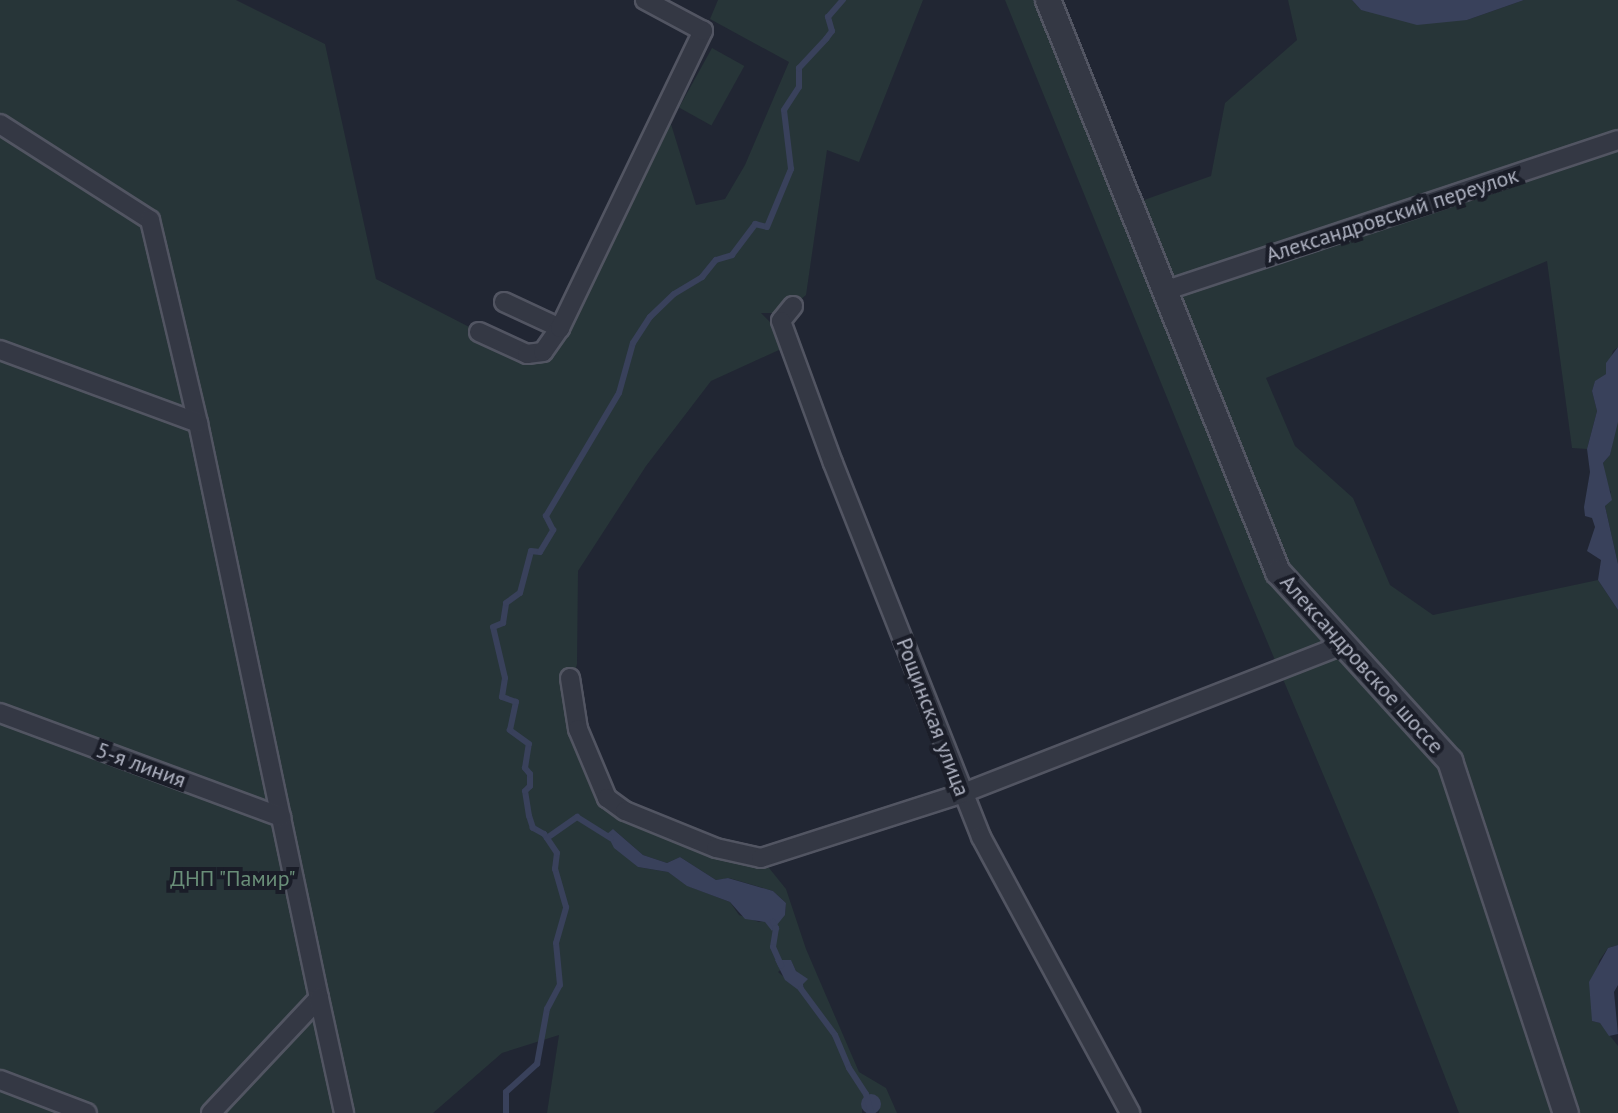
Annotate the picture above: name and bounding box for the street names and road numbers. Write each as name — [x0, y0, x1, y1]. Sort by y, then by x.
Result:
street label: Александровский переулок — [1262, 162, 1522, 268]
street label: Александровское шоссе — [1275, 569, 1449, 759]
street label: Рощинская улица — [891, 634, 975, 800]
street label: 5-я линия — [92, 737, 190, 793]

